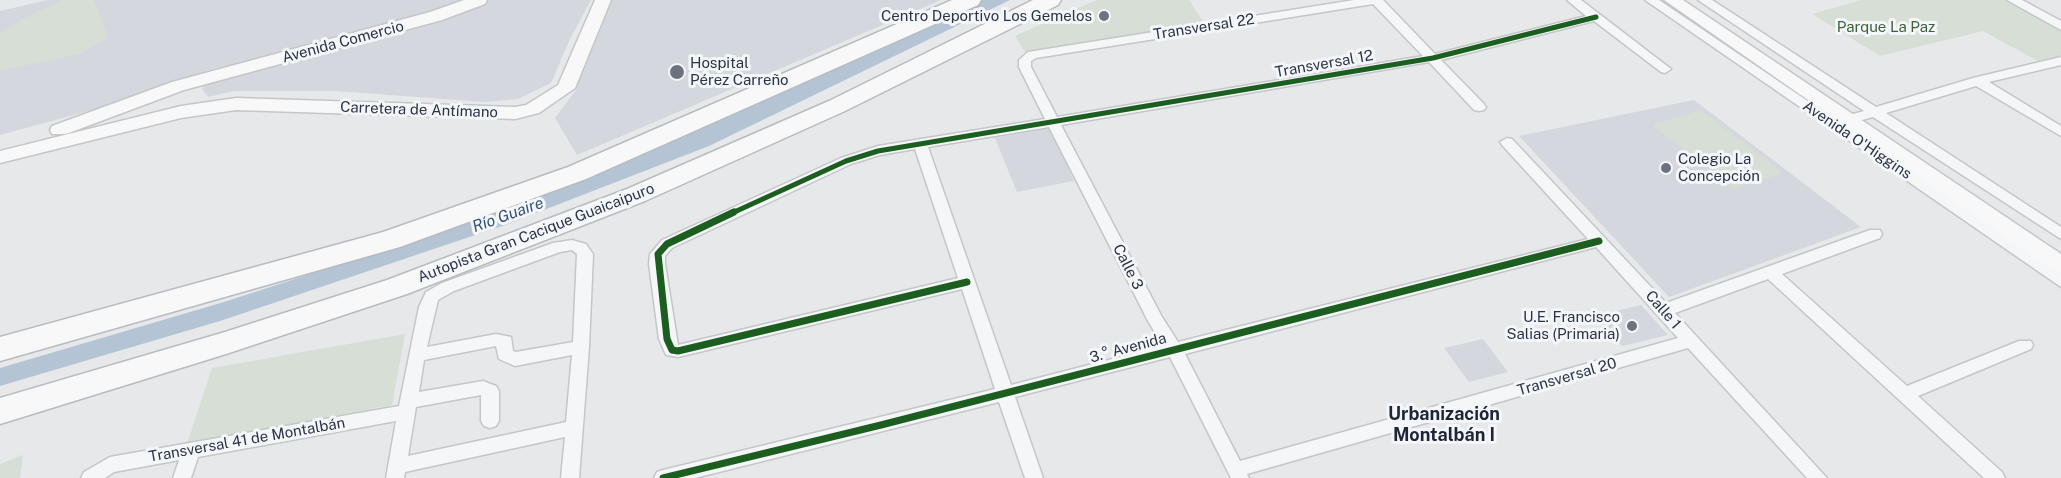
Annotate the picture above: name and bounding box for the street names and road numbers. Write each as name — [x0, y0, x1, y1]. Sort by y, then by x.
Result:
street label: Transversal 22 — [1152, 10, 1256, 44]
street label: Avenida Comercio — [280, 17, 406, 67]
street label: Transversal 12 — [1274, 47, 1374, 81]
street label: Avenida O'Higgins — [1799, 97, 1915, 183]
street label: Carretera de Antímano — [340, 98, 498, 122]
street label: Autopista Gran Cacique Guaicaipuro — [415, 179, 657, 287]
street label: Calle 3 — [1109, 241, 1147, 293]
street label: Calle 1 — [1641, 287, 1685, 333]
street label: 3.° Avenida — [1088, 329, 1168, 367]
street label: Transversal 20 — [1515, 354, 1619, 400]
street label: Transversal 41 de Montalbán — [148, 414, 346, 466]

